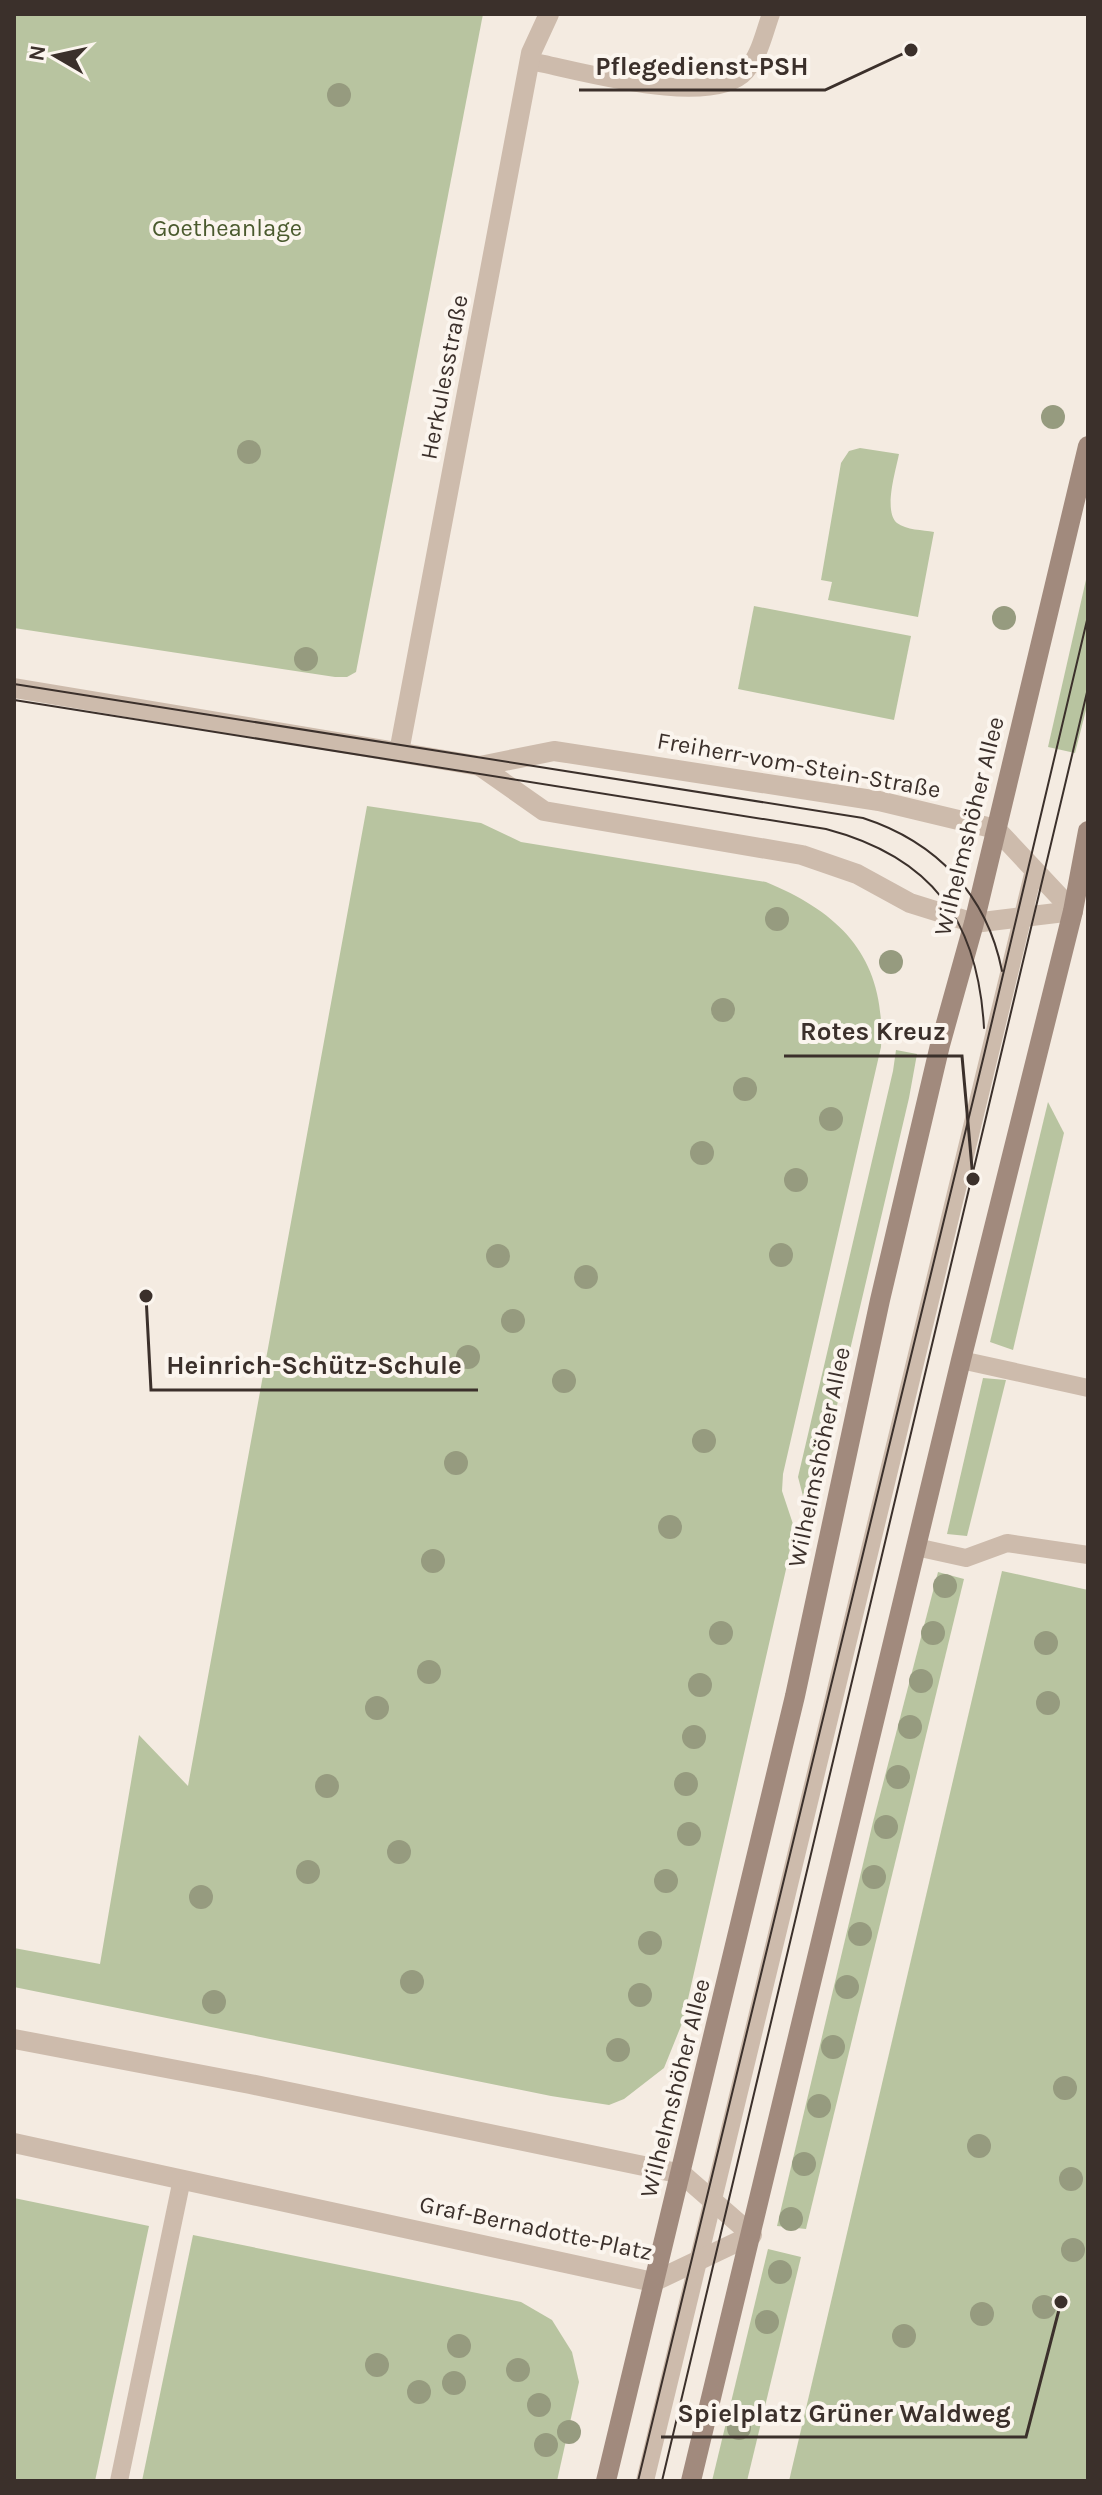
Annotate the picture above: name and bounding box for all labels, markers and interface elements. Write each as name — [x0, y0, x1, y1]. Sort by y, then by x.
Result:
north arrow — [16, 16, 96, 96]
callout: Pflegedienst-PSH — [579, 40, 825, 90]
text: N — [23, 43, 51, 63]
text: Pflegedienst-PSH — [595, 51, 809, 82]
park label: Goetheanlage — [152, 214, 302, 242]
street label: Herkulesstraße — [414, 292, 474, 462]
street label: Wilhelmshöher Allee — [928, 714, 1010, 938]
street label: Freiherr-vom-Stein-Straße — [655, 726, 943, 804]
callout: Rotes Kreuz — [784, 1006, 962, 1056]
text: Rotes Kreuz — [800, 1016, 946, 1047]
callout: Heinrich-Schütz-Schule — [151, 1340, 478, 1390]
street label: Wilhelmshöher Allee — [782, 1344, 856, 1570]
text: Heinrich-Schütz-Schule — [166, 1350, 462, 1381]
street label: Wilhelmshöher Allee — [634, 1976, 716, 2200]
street label: Graf-Bernadotte-Platz — [417, 2190, 655, 2266]
callout: Spielplatz Grüner Waldweg — [661, 2387, 1026, 2437]
text: Spielplatz Grüner Waldweg — [677, 2398, 1011, 2429]

